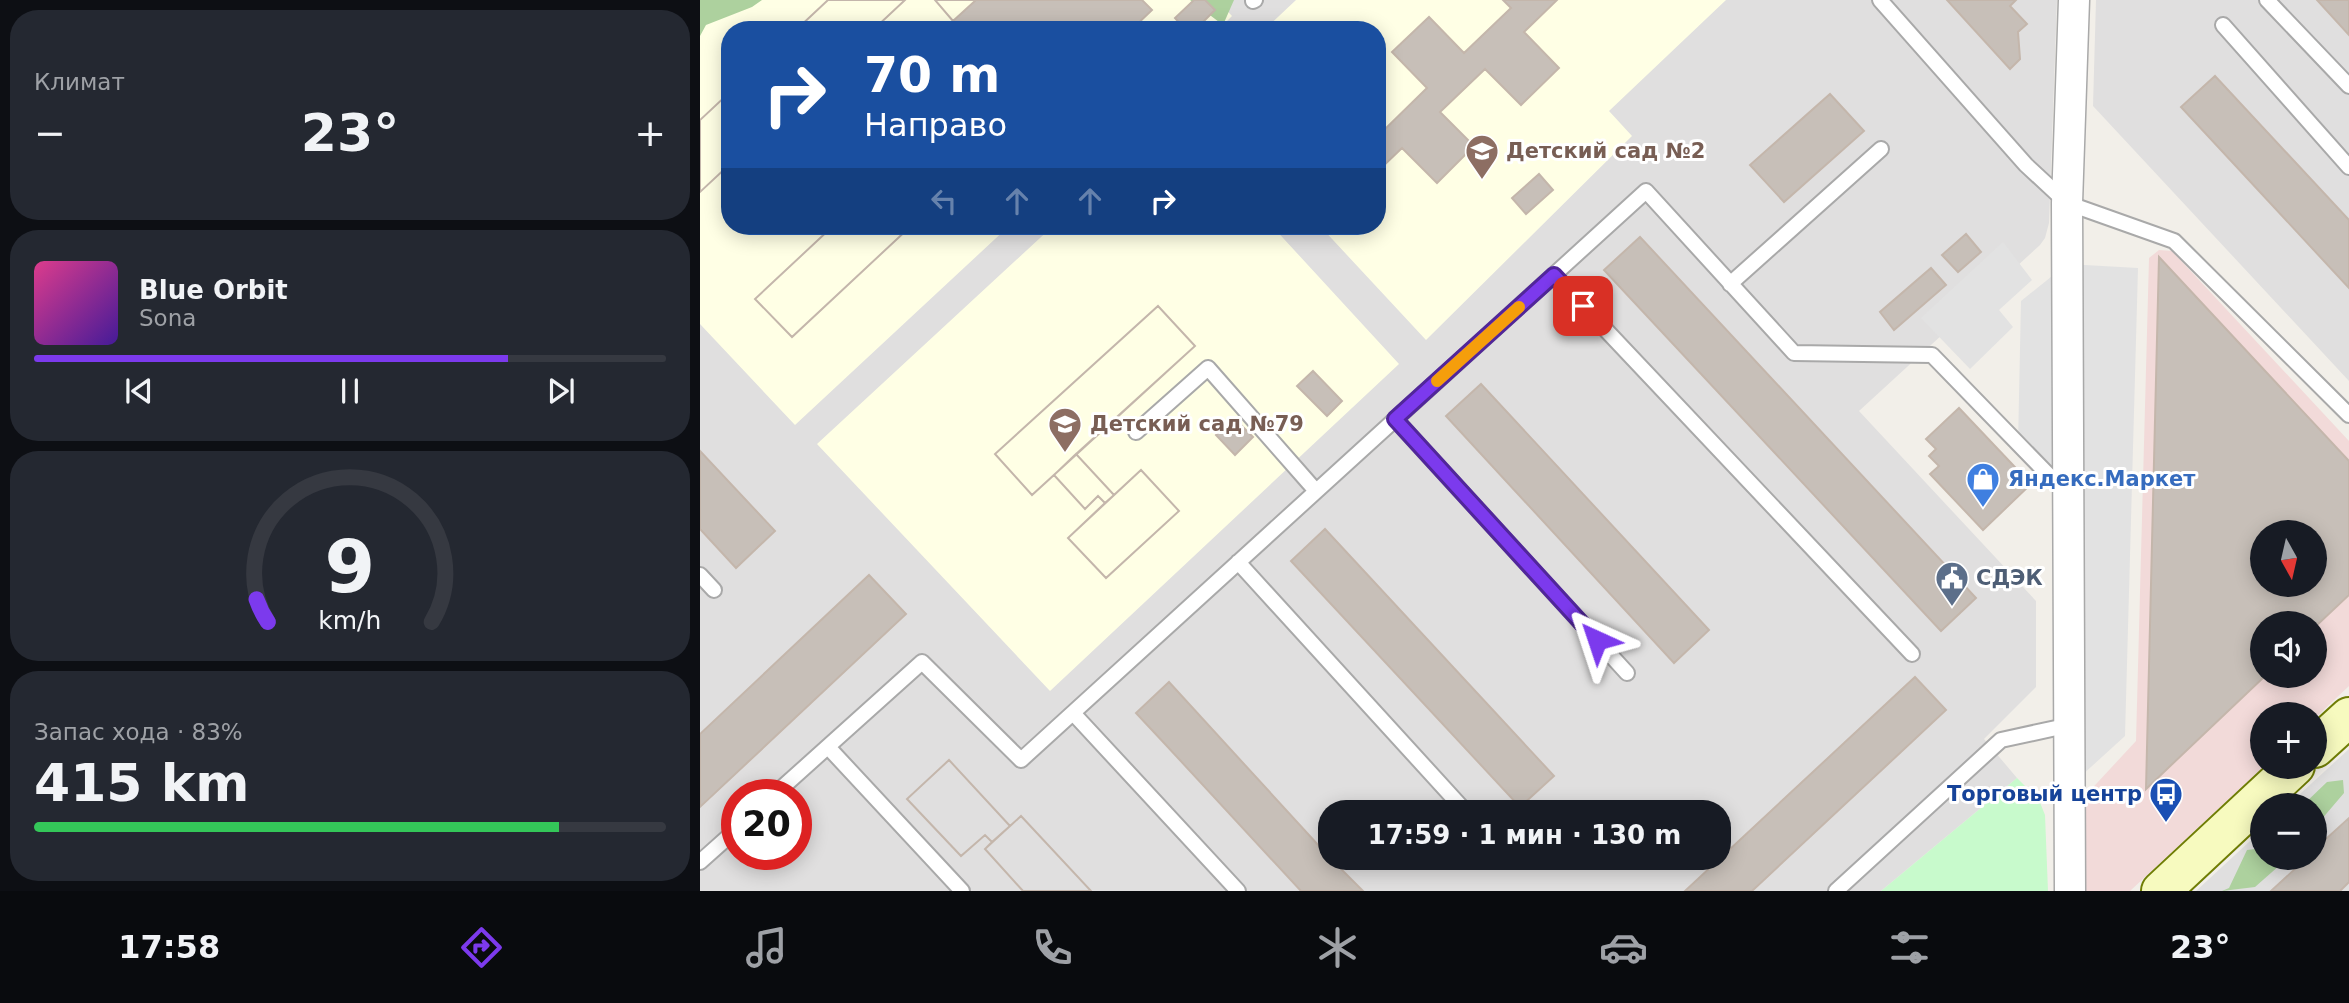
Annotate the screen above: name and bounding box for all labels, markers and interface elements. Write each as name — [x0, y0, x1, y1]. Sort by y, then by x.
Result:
text: 70 m — [864, 47, 1000, 104]
icon: right — [749, 49, 840, 140]
text: Климат — [34, 69, 125, 95]
text: 23° — [301, 103, 399, 163]
text: Направо — [864, 106, 1007, 144]
text: − — [34, 111, 66, 155]
text: + — [634, 111, 666, 155]
school or university icon: Детский сад №2 — [1463, 132, 1501, 181]
place label: Детский сад №2 — [1506, 139, 1705, 163]
icon: left — [925, 182, 963, 220]
icon: ahead — [998, 182, 1036, 220]
icon: ahead — [1071, 182, 1109, 220]
icon: right — [1144, 182, 1182, 220]
text: Blue Orbit — [139, 275, 288, 305]
pin — [1553, 276, 1613, 336]
icon: arrive — [1564, 287, 1602, 325]
text: Sona — [139, 305, 196, 331]
icon: previous — [120, 372, 158, 410]
icon: pause — [331, 372, 369, 410]
icon: next — [542, 372, 580, 410]
school or university icon: Детский сад №79 — [1046, 405, 1084, 454]
place label: Детский сад №79 — [1090, 412, 1304, 436]
shop icon: Яндекс.Маркет — [1964, 460, 2002, 509]
place label: Яндекс.Маркет — [2008, 467, 2196, 491]
north arrow — [2250, 520, 2328, 597]
map controls — [2250, 520, 2327, 870]
text: 9 — [325, 524, 375, 609]
public building icon: СДЭК — [1933, 559, 1971, 608]
place label: СДЭК — [1976, 566, 2043, 590]
position arrow — [1560, 603, 1634, 677]
text: km/h — [318, 605, 382, 634]
button: sound — [2250, 611, 2327, 688]
button: + — [2250, 702, 2327, 779]
text: Запас хода · 83% — [34, 719, 243, 745]
text: 415 km — [34, 753, 249, 813]
bus stop icon: Торговый центр — [2147, 775, 2185, 824]
speed limit sign: 20 — [721, 779, 812, 870]
place label: Торговый центр — [1947, 782, 2142, 806]
button: − — [2250, 793, 2327, 870]
text: 17:59 · 1 мин · 130 m — [1368, 820, 1681, 850]
icon: directions — [457, 923, 506, 972]
icon: music — [742, 923, 791, 972]
icon: phone — [1028, 923, 1077, 972]
icon: climate — [1313, 923, 1362, 972]
icon: car — [1599, 923, 1648, 972]
icon: filters — [1885, 923, 1934, 972]
text: 17:58 — [118, 928, 220, 966]
text: 23° — [2170, 928, 2231, 966]

